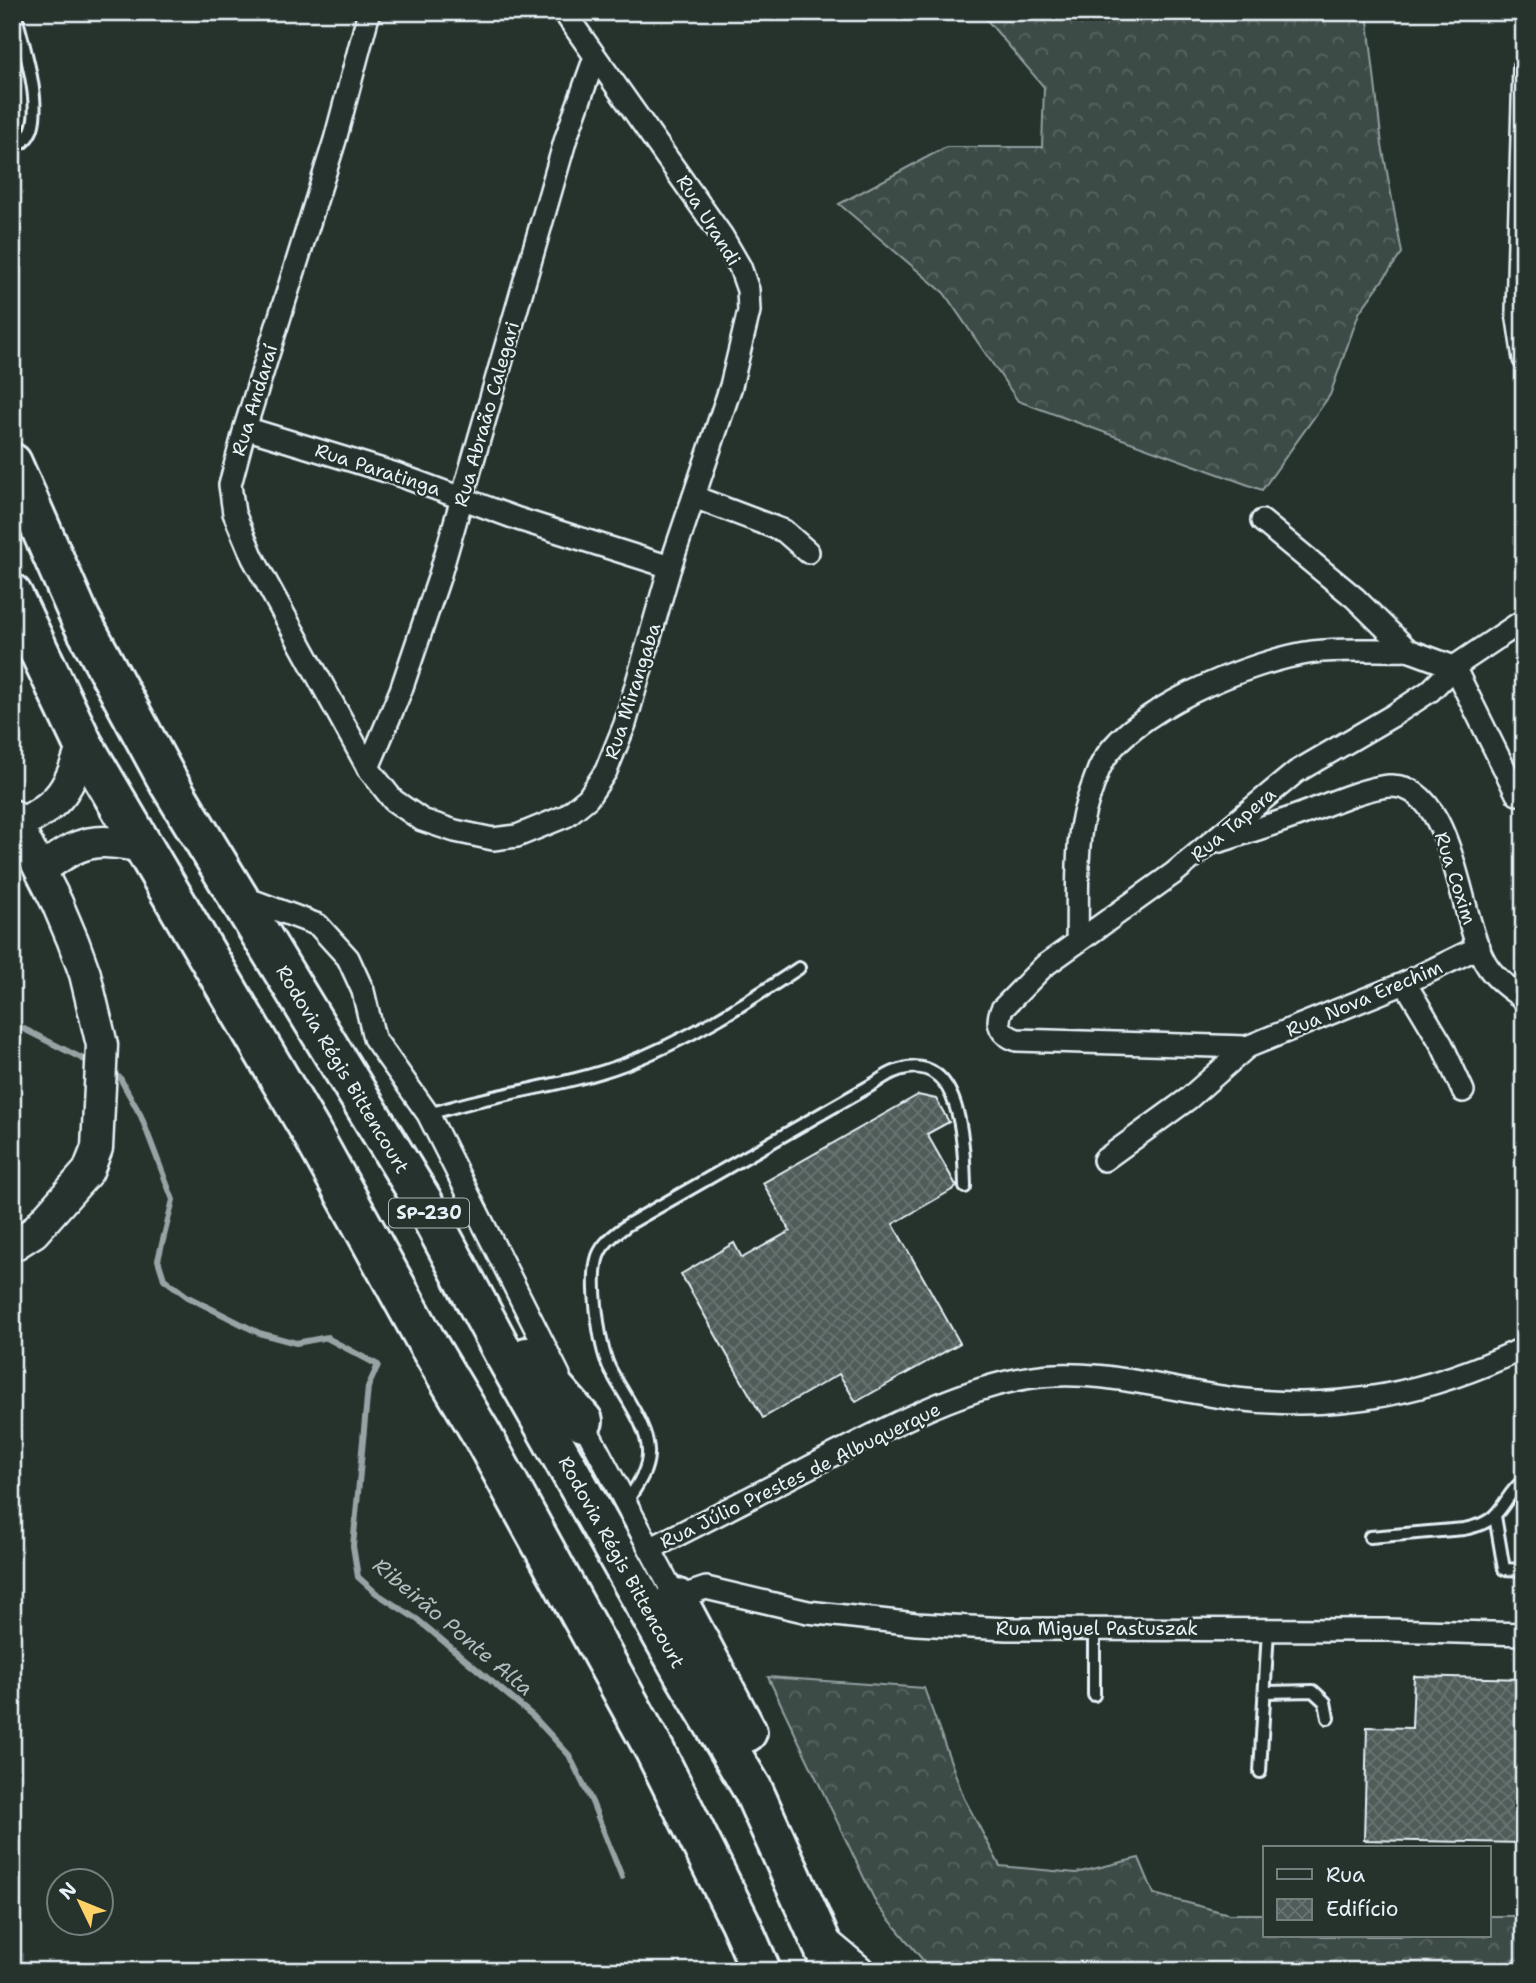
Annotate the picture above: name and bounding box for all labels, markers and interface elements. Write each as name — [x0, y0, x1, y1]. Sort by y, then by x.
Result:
street label: Rua Urandi — [671, 170, 746, 270]
street label: Rua Abraão Calegari — [448, 319, 525, 510]
street label: Rua Andaraí — [226, 341, 283, 459]
street label: Rua Paratinga — [312, 437, 444, 502]
street label: Rua Mirangaba — [599, 619, 666, 763]
street label: Rua Tapera — [1186, 781, 1281, 867]
street label: Rua Coxim — [1429, 829, 1482, 928]
street label: Rua Nova Erechim — [1282, 954, 1446, 1043]
street label: Rodovia Régis Bittencourt — [270, 961, 415, 1178]
road number: SP-230 — [389, 1198, 469, 1228]
street label: Rua Júlio Prestes de Albuquerque — [656, 1397, 944, 1554]
street label: Rodovia Régis Bittencourt — [553, 1452, 690, 1673]
water label: Ribeirão Ponte Alta — [367, 1552, 539, 1702]
street label: Rua Miguel Pastuszak — [996, 1616, 1198, 1641]
legend — [1263, 1846, 1490, 1938]
text: Rua — [1326, 1861, 1365, 1889]
north arrow — [46, 1868, 116, 1938]
text: N — [54, 1877, 82, 1905]
text: Edifício — [1326, 1895, 1398, 1923]

